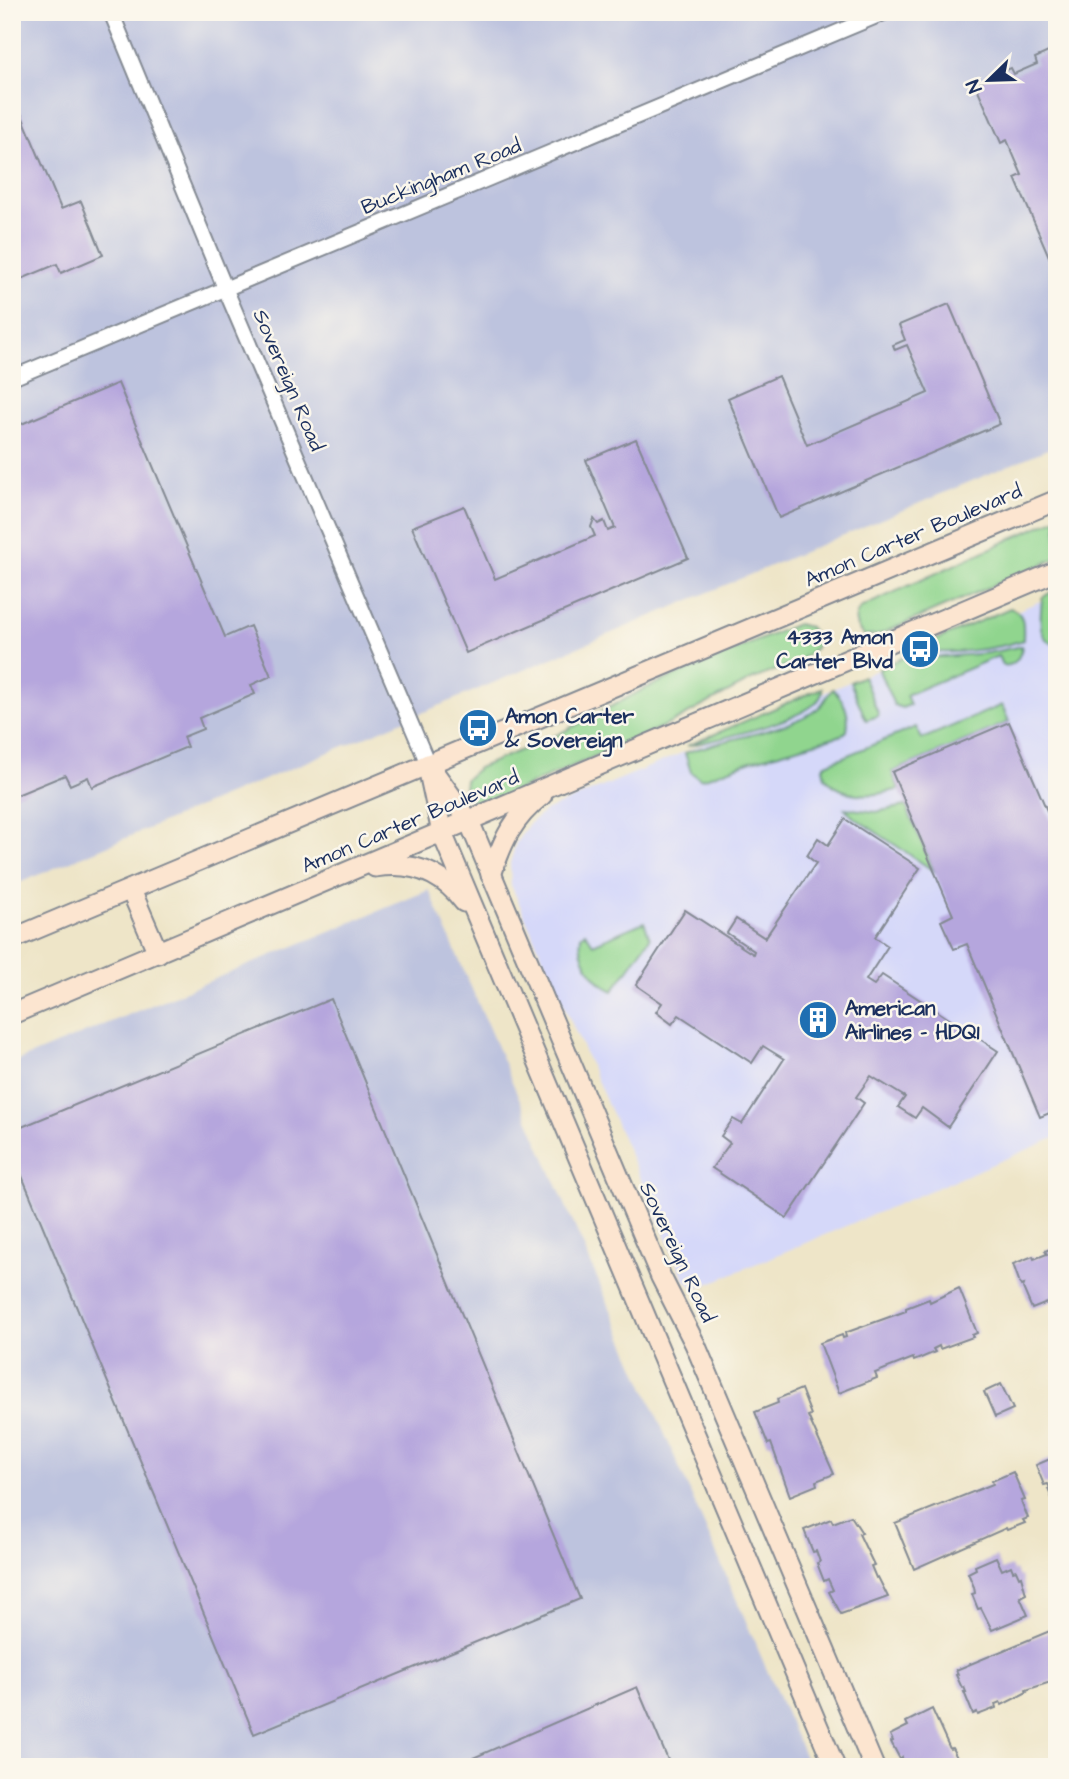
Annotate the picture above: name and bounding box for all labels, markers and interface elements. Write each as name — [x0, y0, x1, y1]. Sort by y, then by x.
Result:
north arrow — [954, 46, 1024, 116]
text: N — [960, 75, 989, 97]
street label: Buckingham Road — [357, 131, 527, 224]
street label: Sovereign Road — [244, 305, 332, 457]
street label: Amon Carter Boulevard — [800, 476, 1027, 594]
place label: 4333 Amon Carter Blvd — [776, 623, 893, 676]
bus stop icon: 4333 Amon Carter Blvd — [899, 628, 941, 670]
place label: Amon Carter & Sovereign — [504, 702, 635, 757]
bus stop icon: Amon Carter & Sovereign — [457, 707, 499, 749]
street label: Amon Carter Boulevard — [297, 762, 524, 880]
place label: American Airlines - HDQ1 — [845, 994, 980, 1047]
building icon: American Airlines - HDQ1 — [797, 999, 839, 1041]
street label: Sovereign Road — [631, 1177, 723, 1328]

